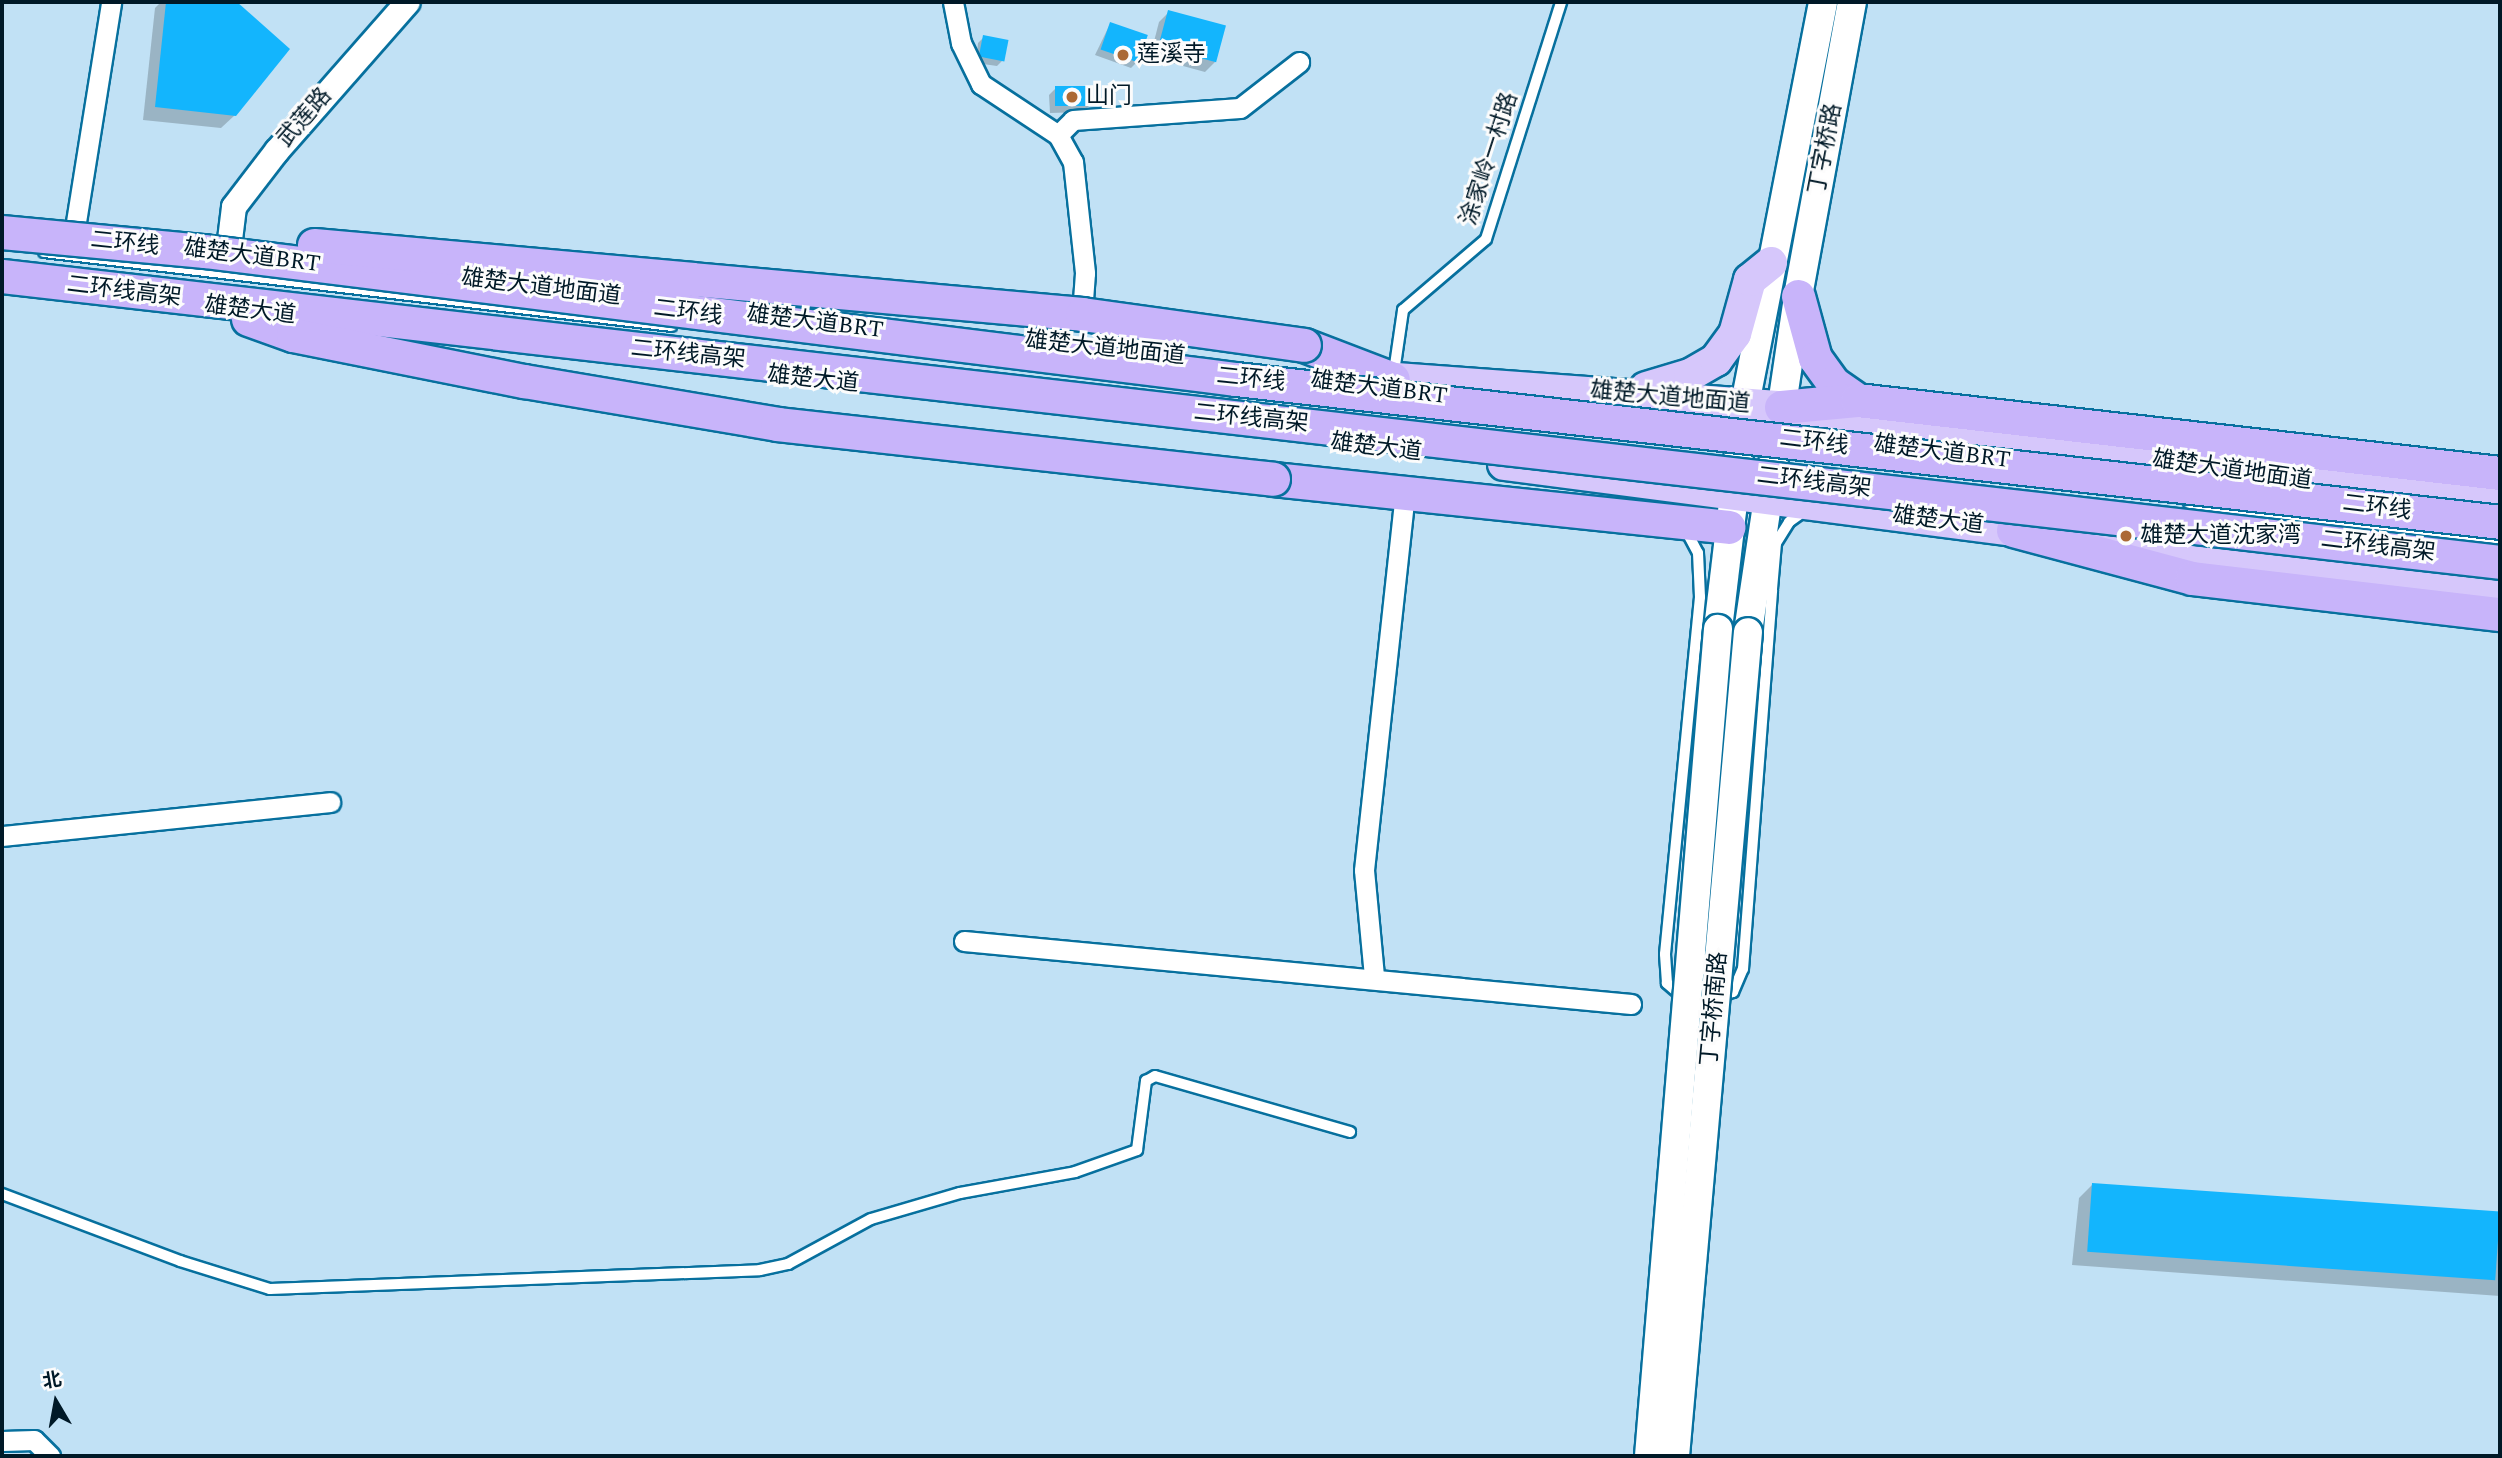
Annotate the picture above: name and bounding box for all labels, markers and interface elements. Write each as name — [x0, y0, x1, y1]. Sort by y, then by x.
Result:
place label: 莲溪寺 — [1137, 41, 1206, 69]
marker: 莲溪寺 — [1115, 47, 1131, 63]
street label: 武莲路 — [272, 83, 338, 153]
place label: 山门 — [1086, 83, 1132, 111]
marker: 山门 — [1064, 89, 1080, 105]
street label: 涂家岭一村路 — [1456, 89, 1524, 229]
street label: 丁字桥路 — [1804, 101, 1848, 197]
street label: 二环线 — [89, 227, 161, 261]
street label: 雄楚大道BRT — [182, 235, 322, 279]
street label: 雄楚大道地面道 — [459, 264, 623, 312]
street label: 二环线高架 — [65, 271, 183, 313]
street label: 雄楚大道 — [203, 292, 297, 330]
street label: 二环线 — [652, 295, 724, 331]
street label: 雄楚大道BRT — [745, 301, 885, 345]
street label: 雄楚大道地面道 — [1023, 327, 1187, 371]
street label: 二环线高架 — [629, 335, 747, 375]
street label: 雄楚大道 — [766, 361, 860, 399]
street label: 二环线 — [1215, 363, 1287, 397]
street label: 雄楚大道BRT — [1309, 367, 1449, 411]
street label: 雄楚大道地面道 — [1589, 377, 1751, 419]
street label: 二环线高架 — [1192, 399, 1310, 439]
street label: 二环线 — [1778, 425, 1850, 461]
street label: 雄楚大道 — [1329, 429, 1423, 467]
street label: 雄楚大道BRT — [1872, 431, 2012, 475]
street label: 雄楚大道地面道 — [2150, 446, 2314, 496]
street label: 二环线高架 — [1755, 462, 1873, 504]
street label: 二环线 — [2341, 490, 2413, 526]
street label: 雄楚大道 — [1891, 502, 1985, 540]
place label: 雄楚大道沈家湾 — [2140, 522, 2301, 550]
street label: 二环线高架 — [2319, 526, 2437, 568]
marker: 雄楚大道沈家湾 — [2118, 528, 2134, 544]
street label: 丁字桥南路 — [1696, 951, 1734, 1067]
text: 北 — [40, 1365, 64, 1397]
north arrow — [21, 1367, 91, 1437]

